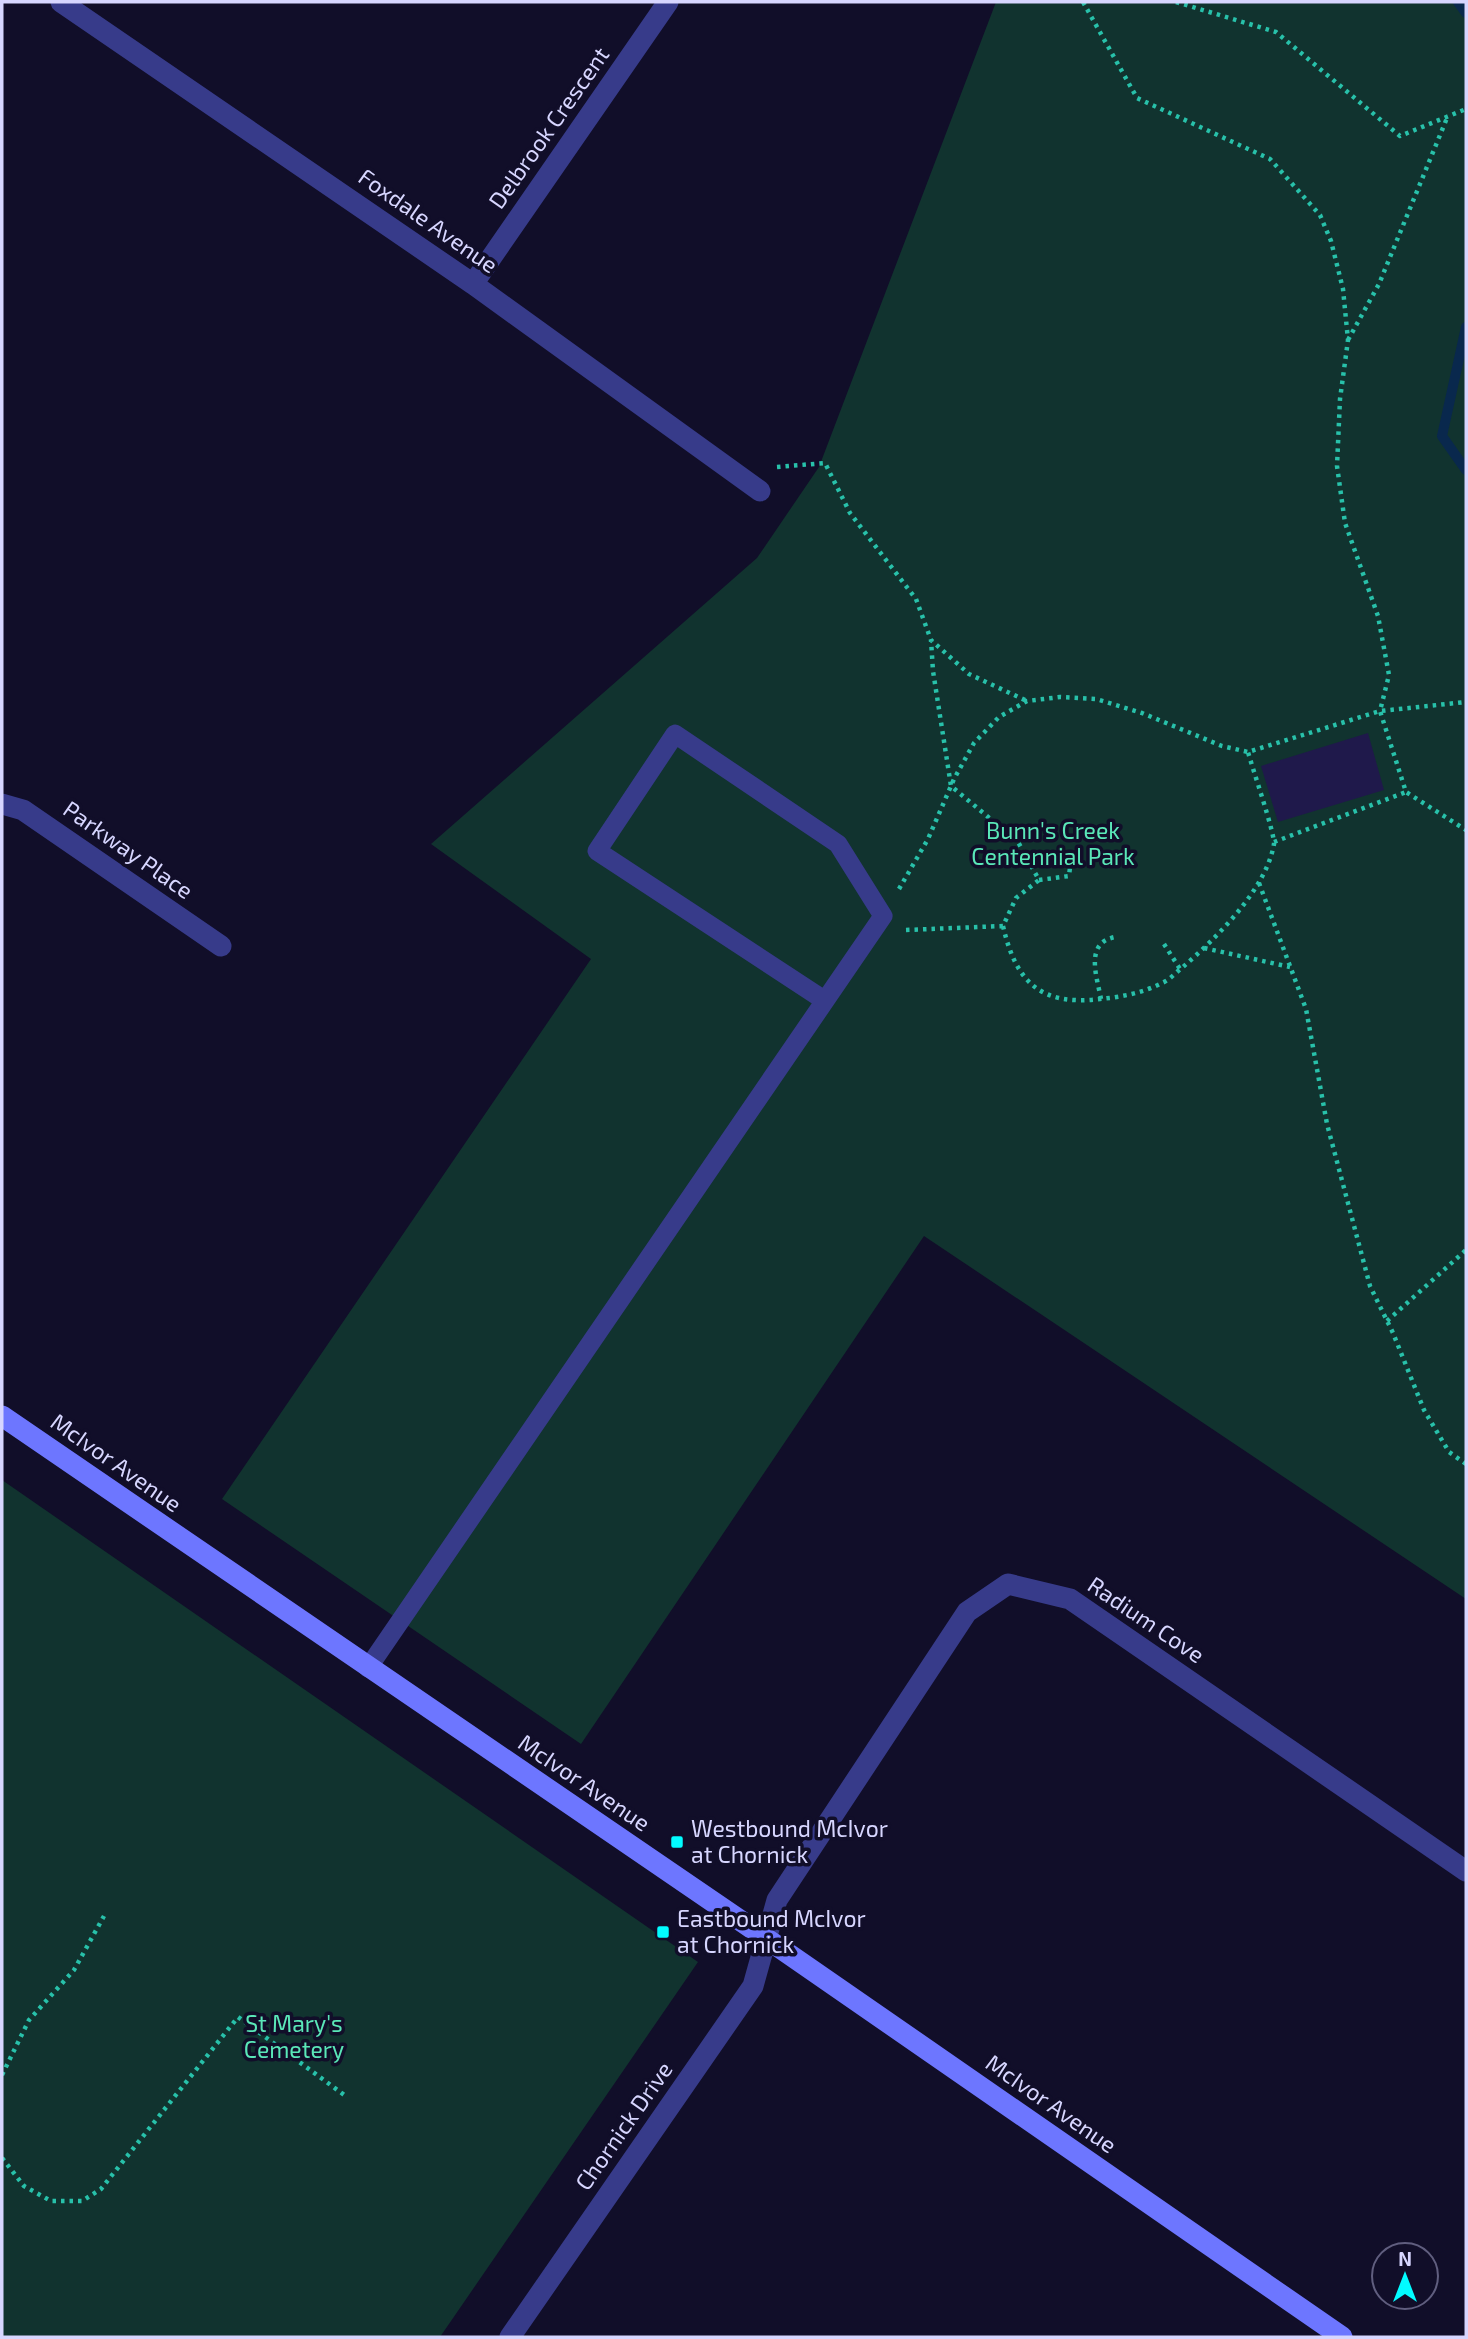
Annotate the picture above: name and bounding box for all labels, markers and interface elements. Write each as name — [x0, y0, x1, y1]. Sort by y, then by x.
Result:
street label: Delbrook Crescent — [482, 41, 615, 214]
street label: Foxdale Avenue — [354, 162, 504, 279]
street label: Parkway Place — [58, 794, 199, 904]
park label: Bunn's Creek Centennial Park — [971, 816, 1135, 870]
street label: McIvor Avenue — [46, 1407, 187, 1518]
street label: Radium Cove — [1083, 1570, 1210, 1668]
street label: McIvor Avenue — [513, 1728, 656, 1837]
place label: Westbound McIvor at Chornick — [691, 1814, 888, 1868]
marker: Westbound McIvor at Chornick — [669, 1834, 685, 1850]
place label: Eastbound McIvor at Chornick — [677, 1904, 866, 1958]
marker: Eastbound McIvor at Chornick — [655, 1924, 671, 1940]
park label: St Mary's Cemetery — [244, 2009, 344, 2063]
street label: McIvor Avenue — [981, 2048, 1122, 2159]
street label: Chornick Drive — [569, 2056, 678, 2195]
north arrow — [1370, 2241, 1440, 2311]
text: N — [1398, 2247, 1412, 2270]

